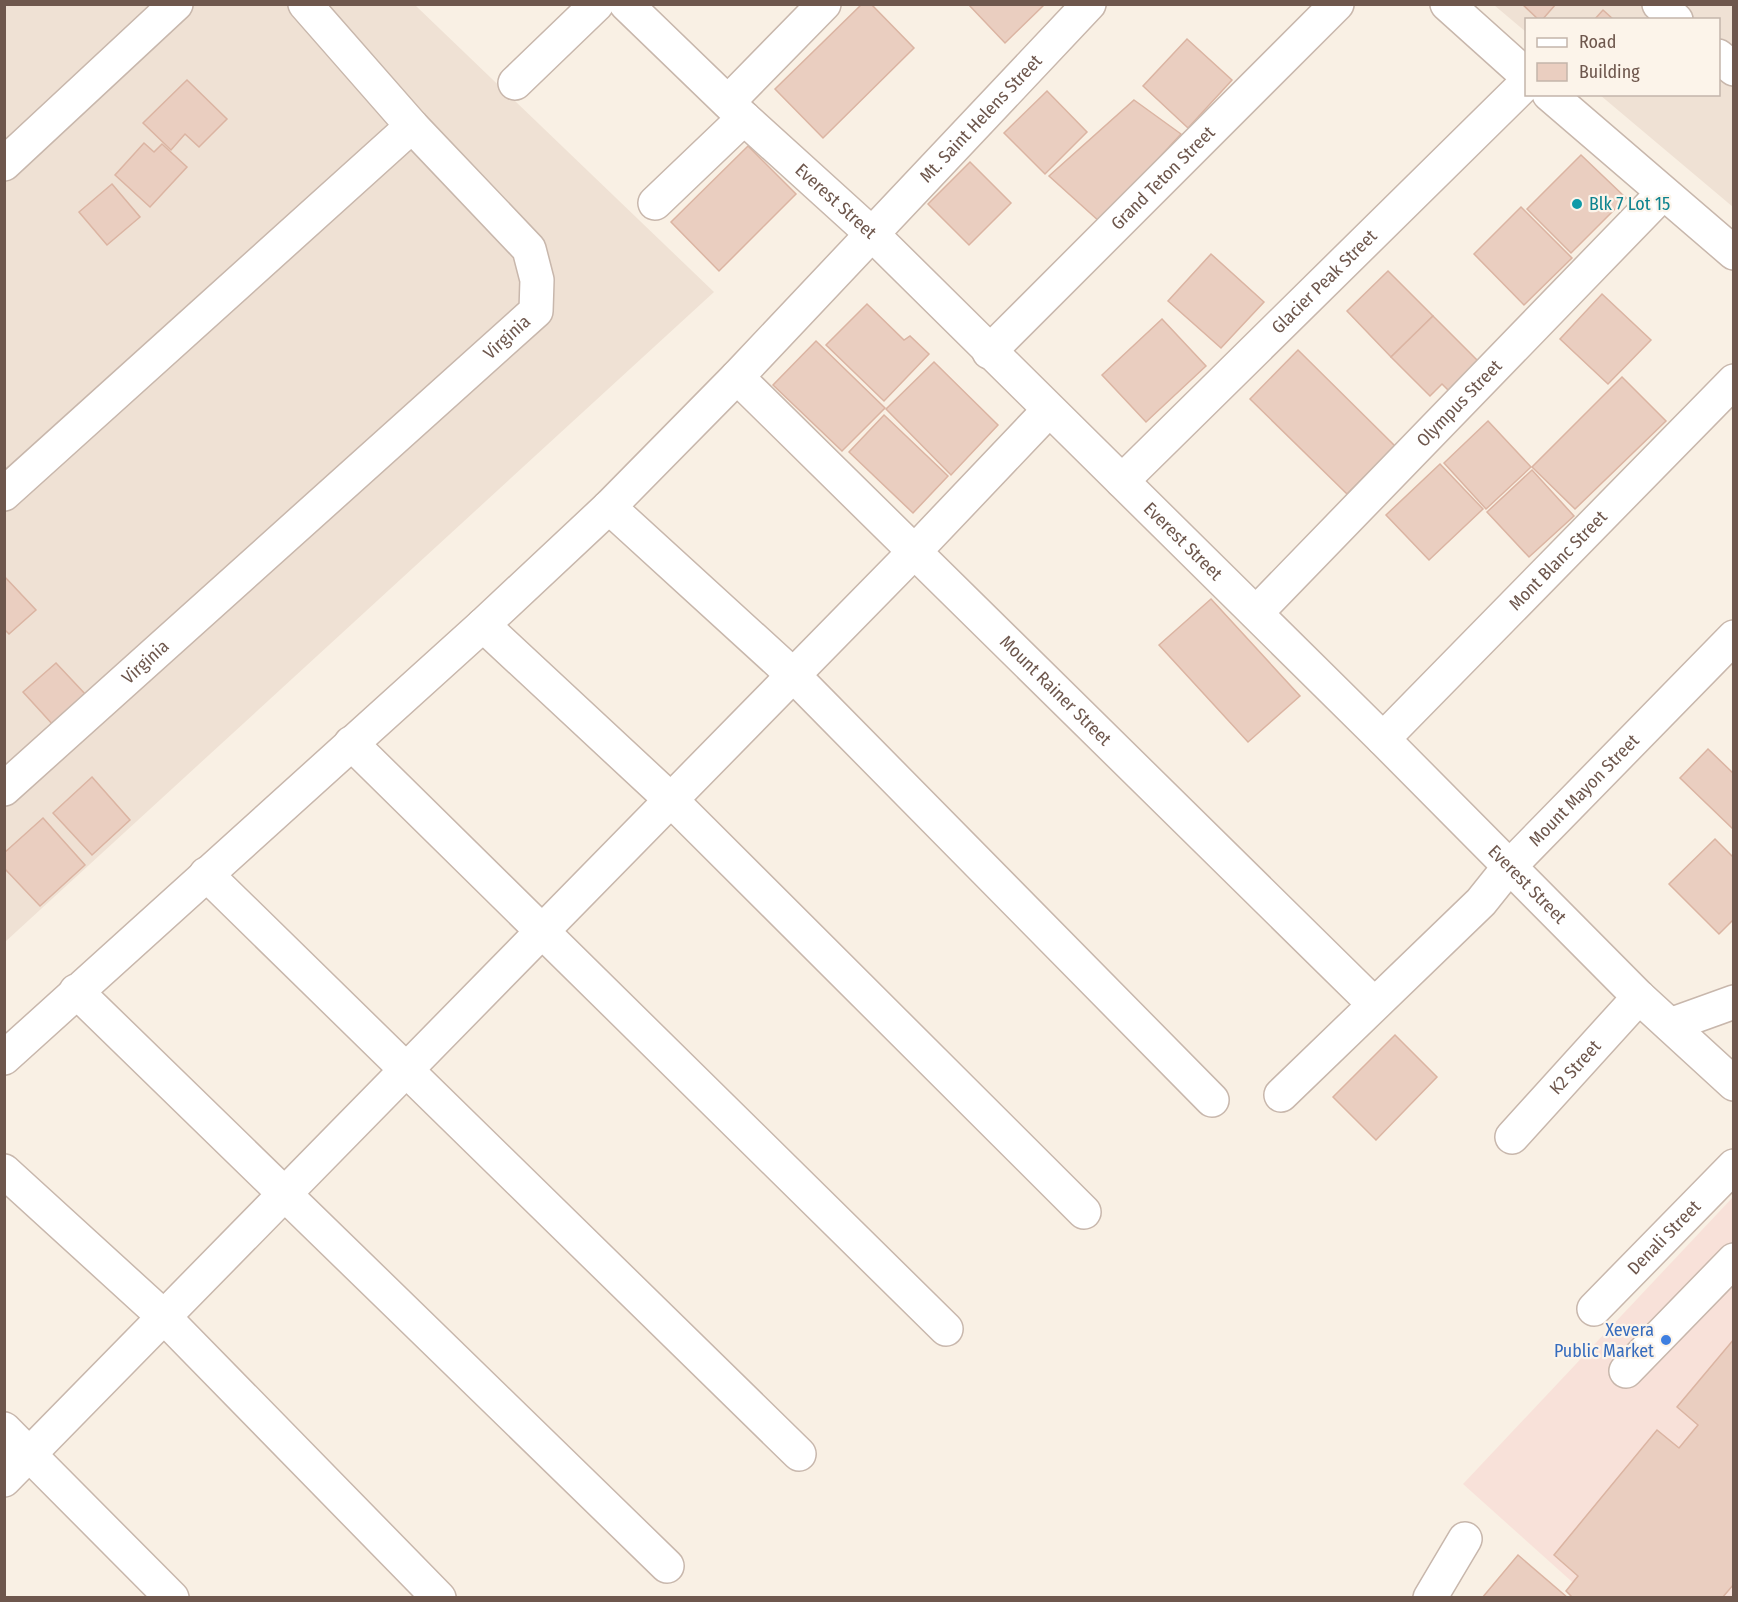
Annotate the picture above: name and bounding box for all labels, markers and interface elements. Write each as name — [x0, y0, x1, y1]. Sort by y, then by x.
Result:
legend — [1525, 18, 1720, 96]
text: Road — [1579, 31, 1616, 53]
street label: Mt. Saint Helens Street — [915, 50, 1047, 187]
text: Building — [1579, 61, 1640, 83]
street label: Grand Teton Street — [1106, 122, 1219, 235]
street label: Everest Street — [791, 159, 881, 244]
place label: Blk 7 Lot 15 — [1589, 193, 1670, 215]
marker: Blk 7 Lot 15 — [1570, 197, 1584, 211]
street label: Glacier Peak Street — [1267, 225, 1382, 338]
street label: Virginia — [479, 310, 535, 364]
street label: Olympus Street — [1412, 355, 1506, 452]
street label: Everest Street — [1139, 498, 1227, 585]
street label: Mont Blanc Street — [1504, 506, 1612, 615]
street label: Mount Rainer Street — [995, 631, 1116, 750]
street label: Virginia — [117, 635, 174, 689]
street label: Mount Mayon Street — [1524, 730, 1644, 851]
street label: Everest Street — [1484, 840, 1571, 928]
street label: K2 Street — [1545, 1035, 1606, 1099]
street label: Denali Street — [1623, 1196, 1705, 1279]
place label: Xevera Public Market — [1554, 1319, 1654, 1362]
marker: Xevera Public Market — [1659, 1333, 1673, 1347]

